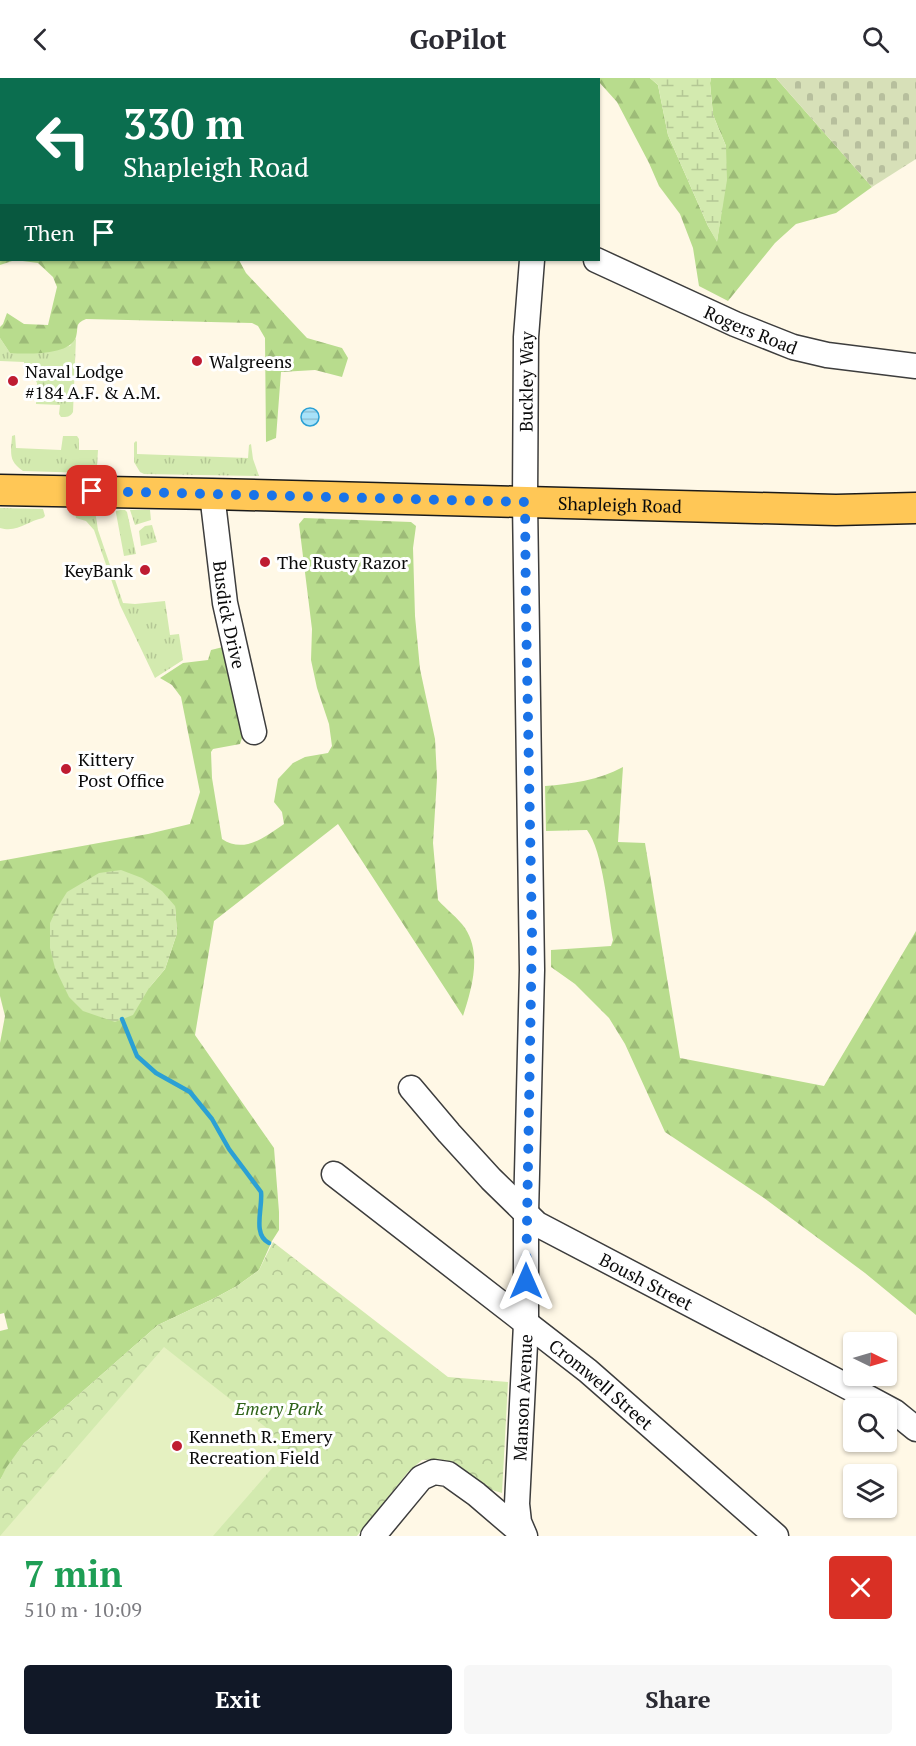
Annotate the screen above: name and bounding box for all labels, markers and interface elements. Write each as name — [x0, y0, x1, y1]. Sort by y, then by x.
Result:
text: GoPilot — [409, 21, 507, 57]
icon: back — [24, 23, 57, 56]
icon: search — [859, 23, 892, 56]
text: 330 m — [123, 95, 244, 151]
icon: left — [24, 102, 102, 180]
text: Shapleigh Road — [123, 149, 309, 185]
icon: arrive — [87, 216, 120, 249]
text: Then — [24, 218, 75, 247]
street label: Rogers Road — [700, 300, 801, 360]
street label: Buckley Way — [513, 330, 538, 432]
place label: Walgreens — [209, 349, 292, 373]
marker: Walgreens — [190, 354, 204, 368]
place label: Naval Lodge #184 A.F. & A.M. — [25, 359, 161, 404]
marker: Naval Lodge #184 A.F. & A.M. — [6, 374, 20, 388]
pin — [66, 465, 117, 516]
icon: arrive — [75, 474, 108, 507]
street label: Shapleigh Road — [558, 491, 682, 518]
place label: The Rusty Razor — [277, 550, 408, 574]
marker: The Rusty Razor — [258, 555, 272, 569]
place label: KeyBank — [64, 558, 134, 582]
street label: Busdick Drive — [208, 559, 251, 671]
marker: KeyBank — [138, 563, 152, 577]
place label: Kittery Post Office — [78, 747, 164, 792]
marker: Kittery Post Office — [59, 762, 73, 776]
street label: Boush Street — [596, 1247, 697, 1316]
position arrow — [494, 1249, 558, 1313]
north arrow — [843, 1332, 897, 1386]
map controls — [843, 1332, 897, 1518]
street label: Cromwell Street — [544, 1333, 659, 1435]
street label: Manson Avenue — [507, 1334, 537, 1461]
park label: Emery Park — [234, 1396, 323, 1420]
button: search — [843, 1398, 897, 1452]
place label: Kenneth R. Emery Recreation Field — [189, 1424, 333, 1469]
marker: Kenneth R. Emery Recreation Field — [170, 1439, 184, 1453]
button: layers — [843, 1464, 897, 1518]
text: 7 min — [24, 1550, 122, 1597]
button: close — [829, 1556, 892, 1619]
text: 510 m · 10:09 — [24, 1596, 142, 1623]
button: Exit — [24, 1665, 452, 1734]
button: Share — [464, 1665, 892, 1734]

